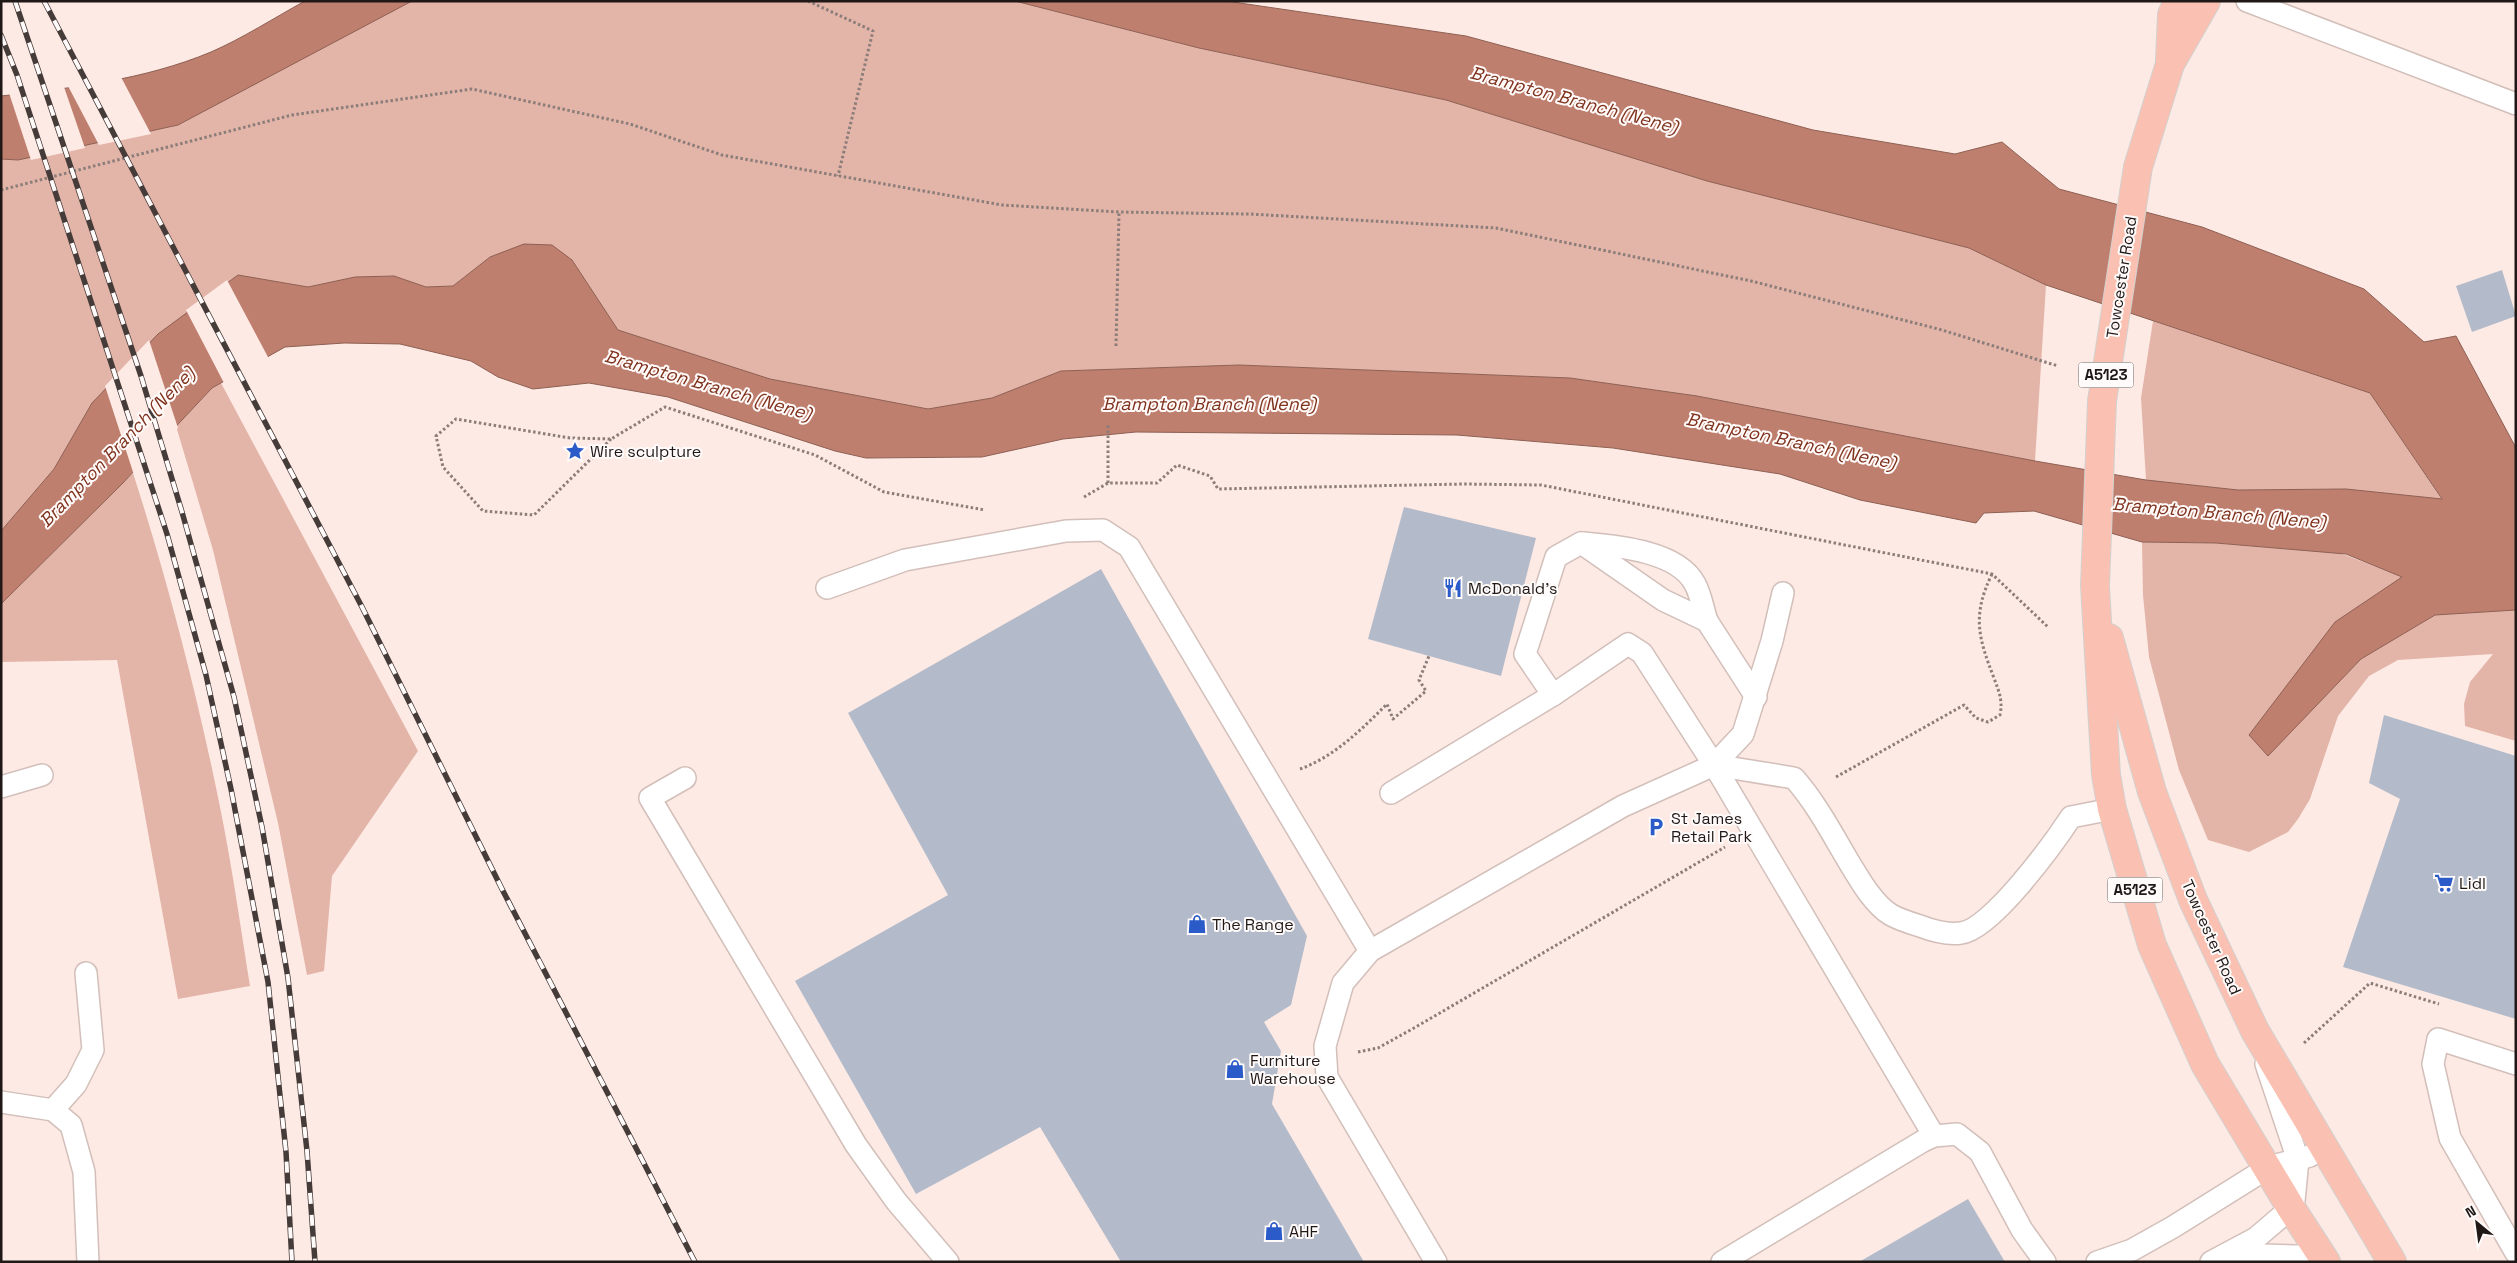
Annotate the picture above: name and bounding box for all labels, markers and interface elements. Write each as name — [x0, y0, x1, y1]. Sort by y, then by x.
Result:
water label: Brampton Branch (Nene) — [1468, 61, 1683, 139]
street label: Towcester Road — [2101, 214, 2142, 340]
water label: Brampton Branch (Nene) — [602, 344, 816, 426]
water label: Brampton Branch (Nene) — [34, 360, 201, 532]
road number: A5123 — [2078, 362, 2134, 388]
water label: Brampton Branch (Nene) — [1102, 392, 1318, 415]
water label: Brampton Branch (Nene) — [1684, 407, 1900, 474]
place icon: Wire sculpture — [564, 440, 586, 462]
place label: Wire sculpture — [590, 441, 701, 462]
water label: Brampton Branch (Nene) — [2111, 492, 2329, 533]
restaurant icon: McDonald's — [1442, 577, 1464, 599]
place label: McDonald's — [1468, 578, 1558, 599]
place label: St James Retail Park — [1671, 808, 1752, 847]
parking icon: St James Retail Park — [1645, 816, 1667, 838]
supermarket icon: Lidl — [2433, 872, 2455, 894]
place label: Lidl — [2459, 873, 2486, 894]
street label: Towcester Road — [2177, 877, 2246, 998]
road number: A5123 — [2108, 878, 2162, 902]
shop icon: The Range — [1186, 913, 1208, 935]
place label: The Range — [1212, 914, 1294, 935]
place label: Furniture Warehouse — [1250, 1050, 1336, 1089]
shop icon: Furniture Warehouse — [1224, 1058, 1246, 1080]
north arrow — [2452, 1198, 2502, 1248]
text: N — [2462, 1201, 2479, 1222]
shop icon: AHF — [1263, 1220, 1285, 1242]
place label: AHF — [1289, 1221, 1319, 1242]

